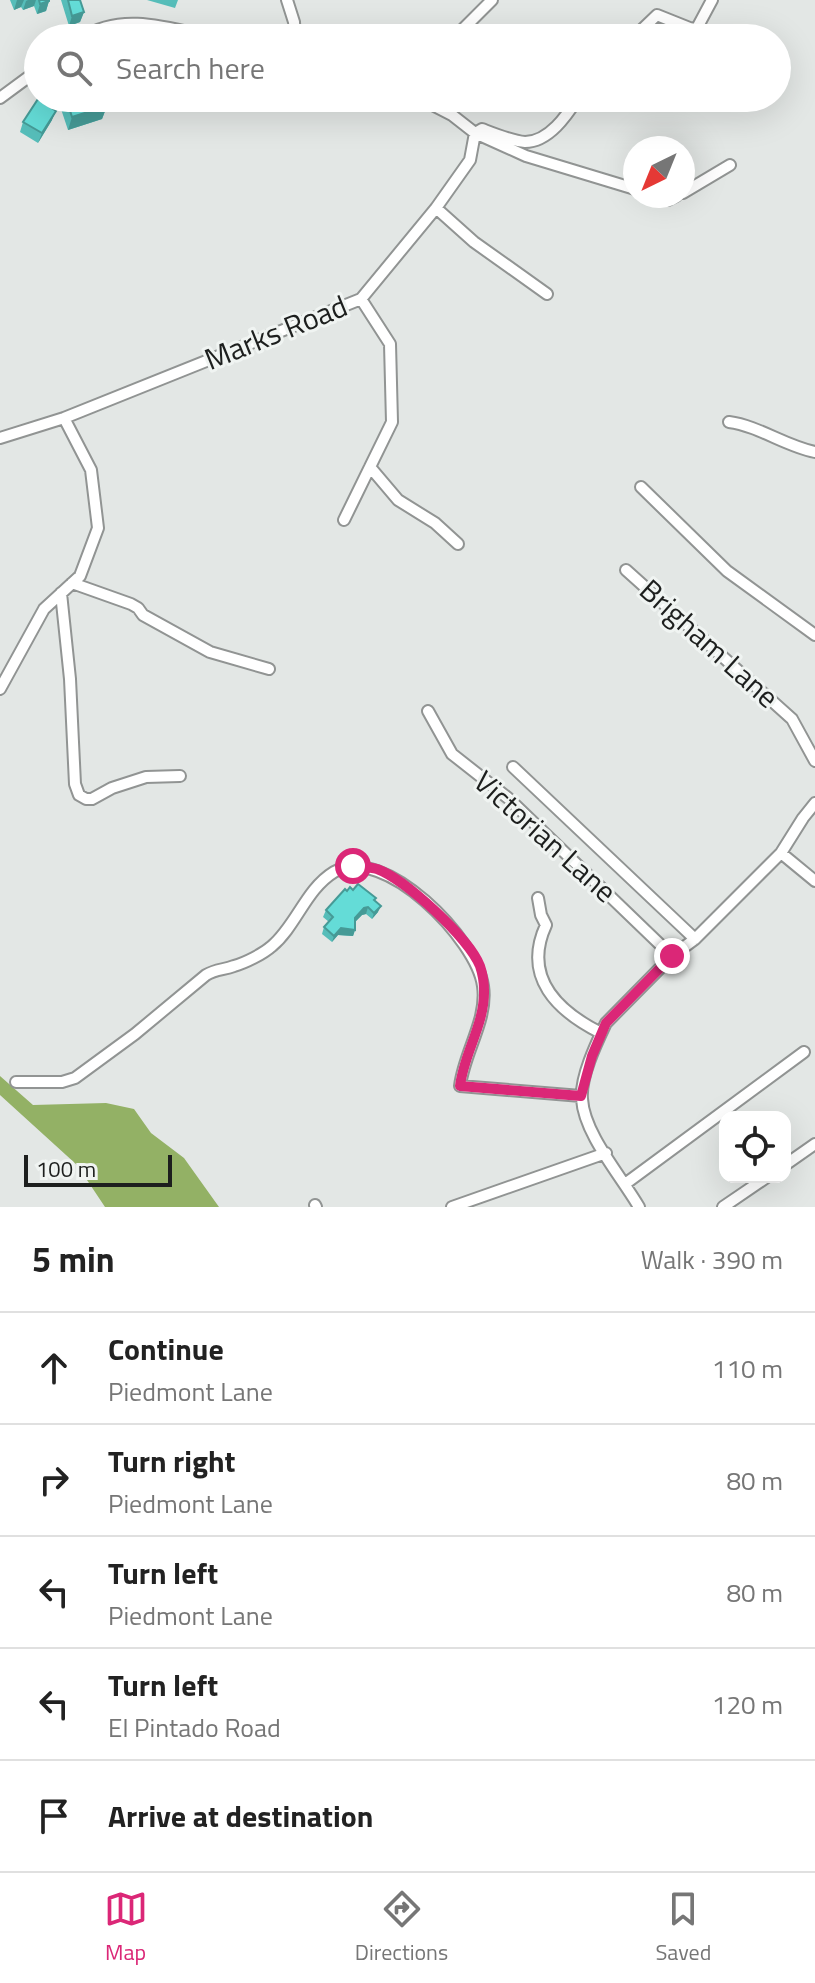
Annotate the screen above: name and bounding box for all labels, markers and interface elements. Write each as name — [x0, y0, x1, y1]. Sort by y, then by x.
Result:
search box — [24, 24, 791, 112]
text: Search here — [116, 45, 265, 91]
icon: search — [52, 46, 96, 90]
north arrow — [623, 136, 695, 208]
street label: Marks Road — [197, 283, 354, 382]
street label: Brigham Lane — [629, 568, 790, 719]
street label: Victorian Lane — [464, 759, 628, 913]
route start — [335, 848, 371, 884]
route end — [654, 938, 690, 974]
map controls — [719, 1111, 791, 1183]
button: locate — [719, 1111, 791, 1183]
scale bar — [24, 1151, 172, 1187]
text: 100 m — [36, 1152, 96, 1186]
text: 5 min — [32, 1233, 115, 1285]
text: Walk · 390 m — [641, 1240, 783, 1279]
text: Continue — [108, 1326, 224, 1372]
icon: ahead — [32, 1346, 76, 1390]
text: 110 m — [712, 1349, 783, 1388]
text: Piedmont Lane — [108, 1372, 273, 1411]
text: Turn right — [108, 1438, 236, 1484]
icon: right — [32, 1458, 76, 1502]
text: 80 m — [726, 1461, 783, 1500]
text: Piedmont Lane — [108, 1484, 273, 1523]
text: Turn left — [108, 1550, 218, 1596]
icon: left — [32, 1570, 76, 1614]
text: 80 m — [726, 1573, 783, 1612]
text: Piedmont Lane — [108, 1596, 273, 1635]
text: Turn left — [108, 1662, 218, 1708]
icon: left — [32, 1682, 76, 1726]
text: 120 m — [712, 1685, 783, 1724]
text: El Pintado Road — [108, 1708, 281, 1747]
text: Arrive at destination — [108, 1793, 373, 1839]
icon: arrive — [32, 1794, 76, 1838]
tab: Map — [104, 1887, 148, 1969]
tab: Directions — [355, 1887, 448, 1969]
tab: Saved — [655, 1887, 711, 1969]

